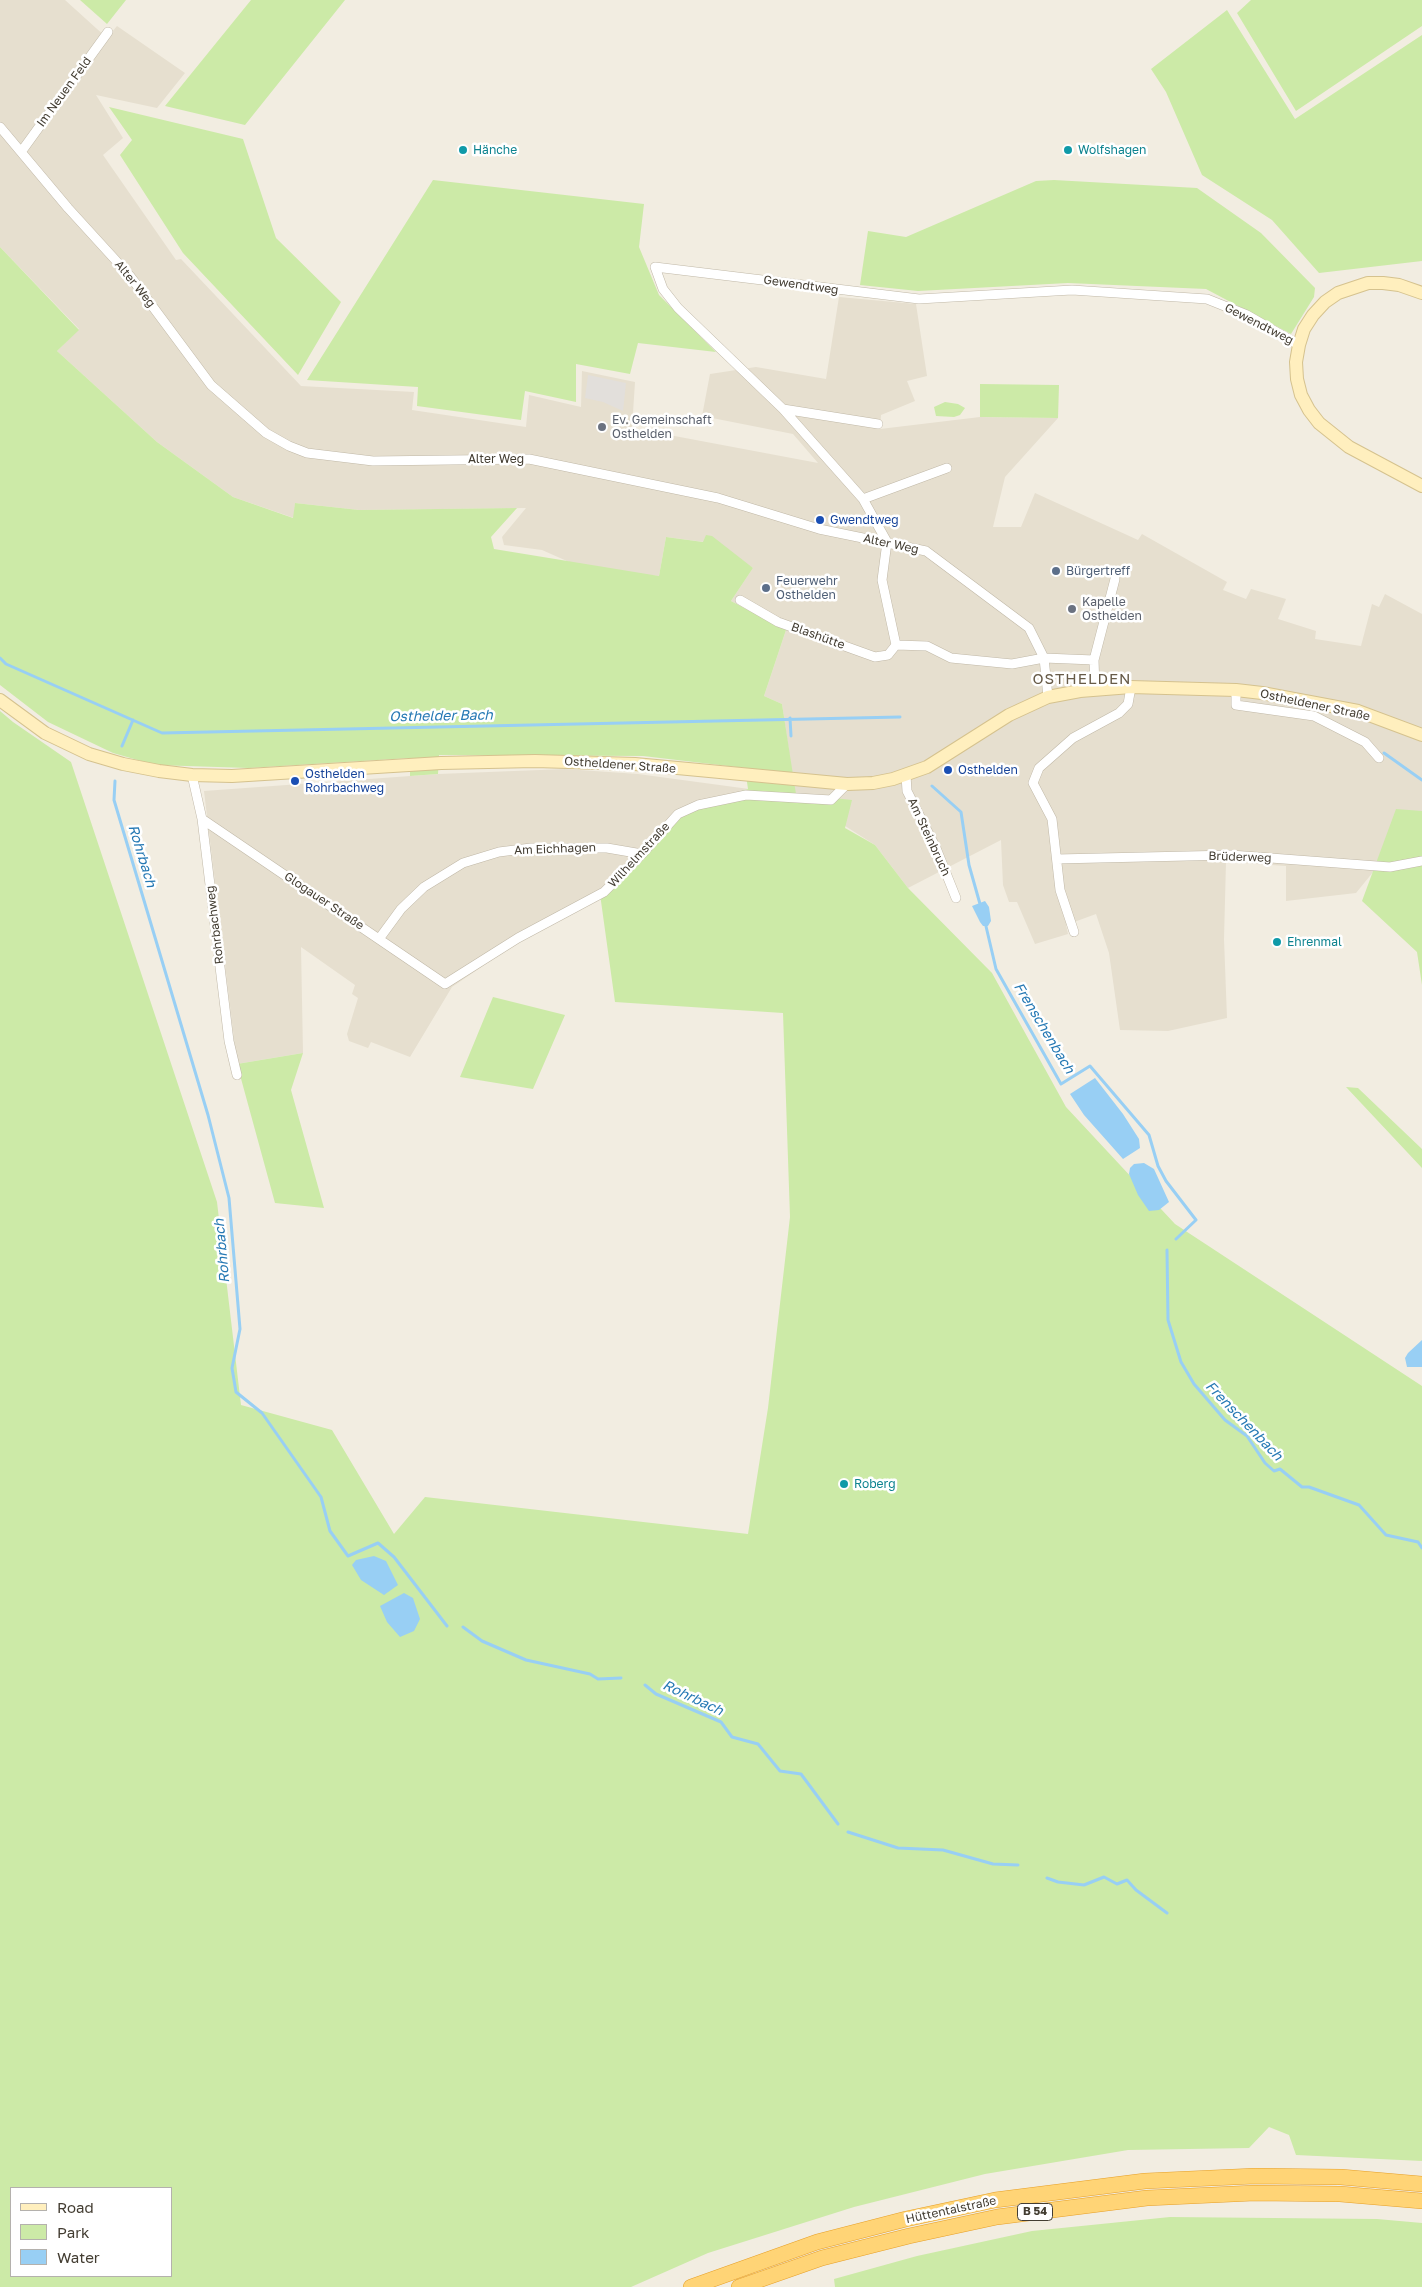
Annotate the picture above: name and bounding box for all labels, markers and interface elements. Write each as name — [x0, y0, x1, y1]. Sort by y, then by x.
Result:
street label: Im Neuen Feld — [34, 54, 94, 130]
place label: Hänche — [473, 143, 517, 157]
place label: Wolfshagen — [1078, 143, 1146, 157]
marker: Hänche — [457, 144, 469, 156]
marker: Wolfshagen — [1062, 144, 1074, 156]
street label: Alter Weg — [112, 258, 158, 310]
street label: Gewendtweg — [763, 273, 839, 297]
street label: Gewendtweg — [1222, 300, 1296, 348]
place label: Ev. Gemeinschaft Osthelden — [612, 413, 712, 441]
marker: Ev. Gemeinschaft Osthelden — [596, 421, 608, 433]
street label: Alter Weg — [468, 452, 524, 466]
place label: Gwendtweg — [830, 513, 899, 527]
marker: Gwendtweg — [814, 514, 826, 526]
street label: Alter Weg — [862, 531, 920, 557]
place label: Bürgertreff — [1066, 564, 1130, 578]
marker: Bürgertreff — [1050, 565, 1062, 577]
place label: Feuerwehr Osthelden — [776, 574, 838, 602]
marker: Feuerwehr Osthelden — [760, 582, 772, 594]
place label: Kapelle Osthelden — [1082, 595, 1142, 623]
marker: Kapelle Osthelden — [1066, 603, 1078, 615]
street label: Blashütte — [789, 620, 847, 652]
district label: OSTHELDEN — [1031, 670, 1133, 688]
street label: Ostheldener Straße — [1259, 686, 1371, 724]
water label: Osthelder Bach — [389, 707, 493, 725]
street label: Ostheldener Straße — [564, 754, 676, 776]
place label: Osthelden — [958, 763, 1018, 777]
marker: Osthelden — [942, 764, 954, 776]
place label: Osthelden Rohrbachweg — [305, 767, 384, 795]
marker: Osthelden Rohrbachweg — [289, 775, 301, 787]
street label: Am Steinbruch — [905, 796, 953, 878]
street label: Wilhelmstraße — [605, 819, 673, 891]
water label: Rohrbach — [125, 823, 159, 889]
street label: Am Eichhagen — [514, 840, 596, 858]
street label: Brüderweg — [1208, 849, 1272, 865]
street label: Glogauer Straße — [281, 869, 367, 933]
street label: Rohrbachweg — [203, 885, 227, 965]
place label: Ehrenmal — [1287, 935, 1342, 949]
marker: Ehrenmal — [1271, 936, 1283, 948]
water label: Frenschenbach — [1010, 979, 1078, 1077]
water label: Rohrbach — [211, 1218, 233, 1284]
water label: Frenschenbach — [1202, 1378, 1286, 1464]
place label: Roberg — [854, 1477, 896, 1491]
marker: Roberg — [838, 1478, 850, 1490]
water label: Rohrbach — [660, 1677, 726, 1719]
legend — [10, 2187, 172, 2277]
street label: Hüttentalstraße — [905, 2193, 997, 2227]
text: Road — [57, 2198, 94, 2216]
road number: B 54 — [1018, 2204, 1052, 2220]
text: Park — [57, 2223, 89, 2241]
text: Water — [57, 2248, 100, 2266]

